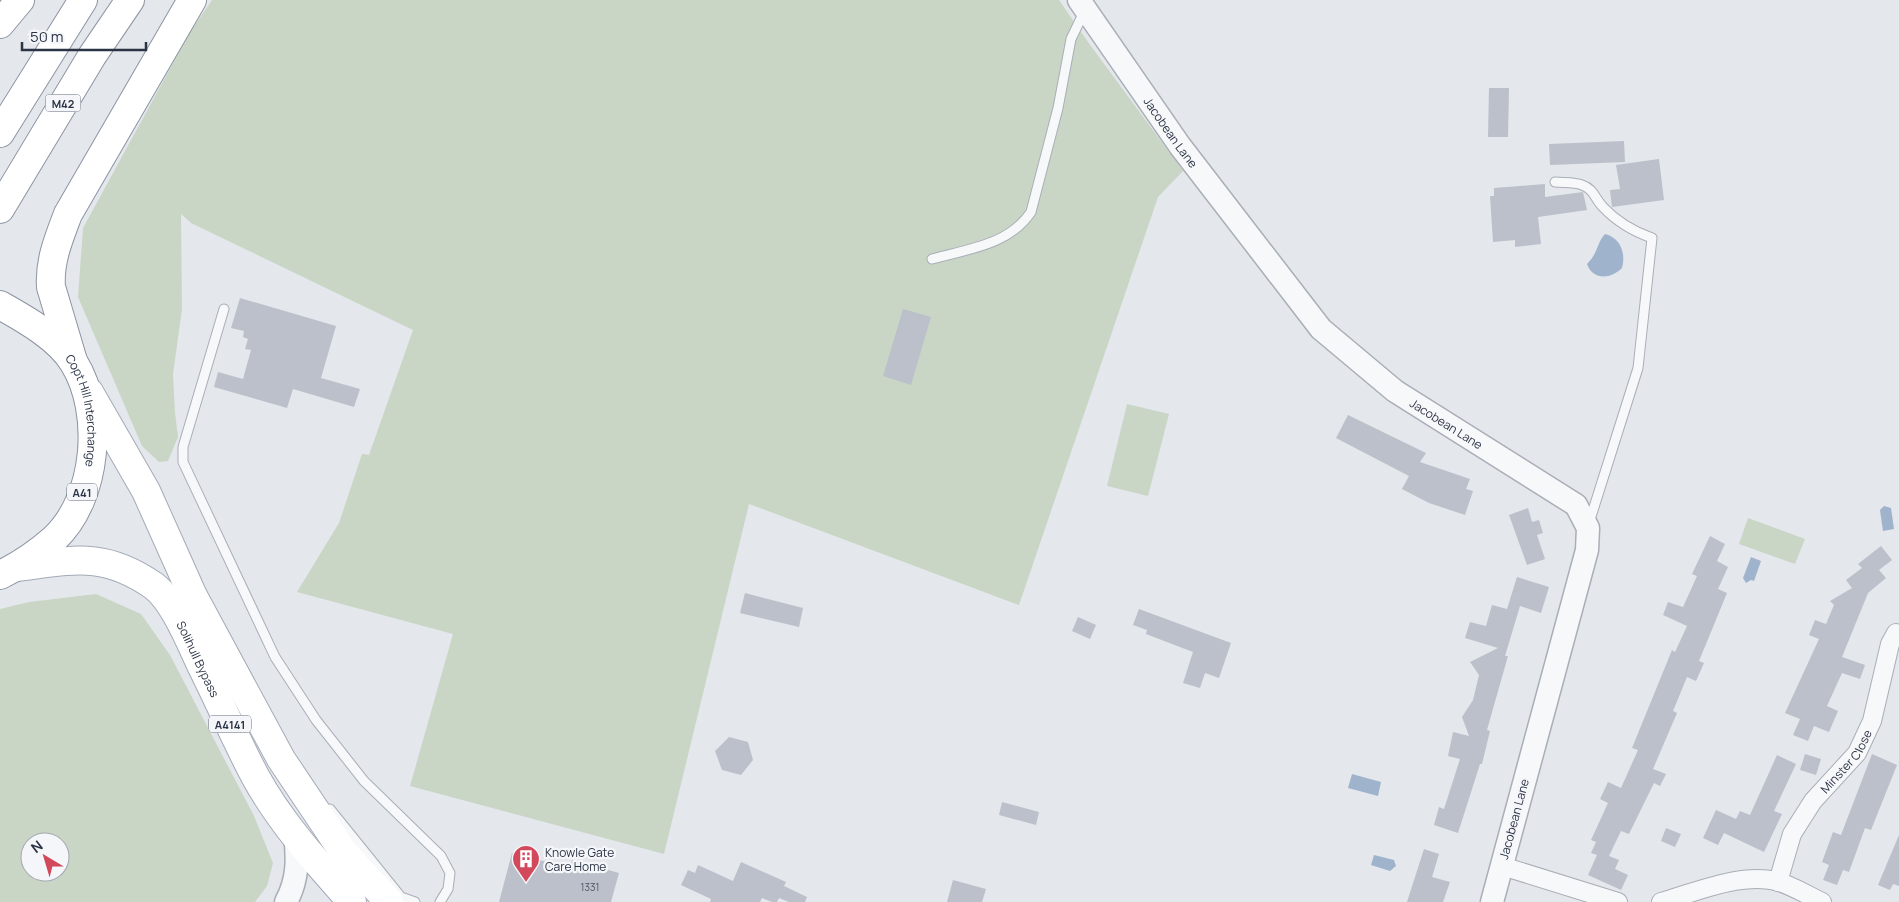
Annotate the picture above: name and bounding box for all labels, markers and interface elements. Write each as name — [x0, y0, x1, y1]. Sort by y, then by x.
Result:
scale bar — [22, 20, 146, 52]
text: 50 m — [30, 26, 64, 47]
street label: Jacobean Lane — [1140, 93, 1202, 171]
road number: M42 — [46, 95, 80, 112]
street label: Copt Hill Interchange — [62, 350, 101, 468]
street label: Jacobean Lane — [1407, 394, 1486, 453]
road number: A41 — [67, 484, 97, 501]
street label: Solihull Bypass — [173, 618, 224, 700]
road number: A4141 — [209, 716, 251, 732]
street label: Minster Close — [1816, 727, 1875, 797]
street label: Jacobean Lane — [1495, 777, 1533, 861]
north arrow — [20, 832, 70, 882]
text: N — [27, 836, 47, 857]
building icon: Knowle Gate Care Home — [511, 844, 541, 883]
place label: Knowle Gate Care Home — [545, 844, 614, 875]
house number: 1331 — [581, 880, 599, 894]

